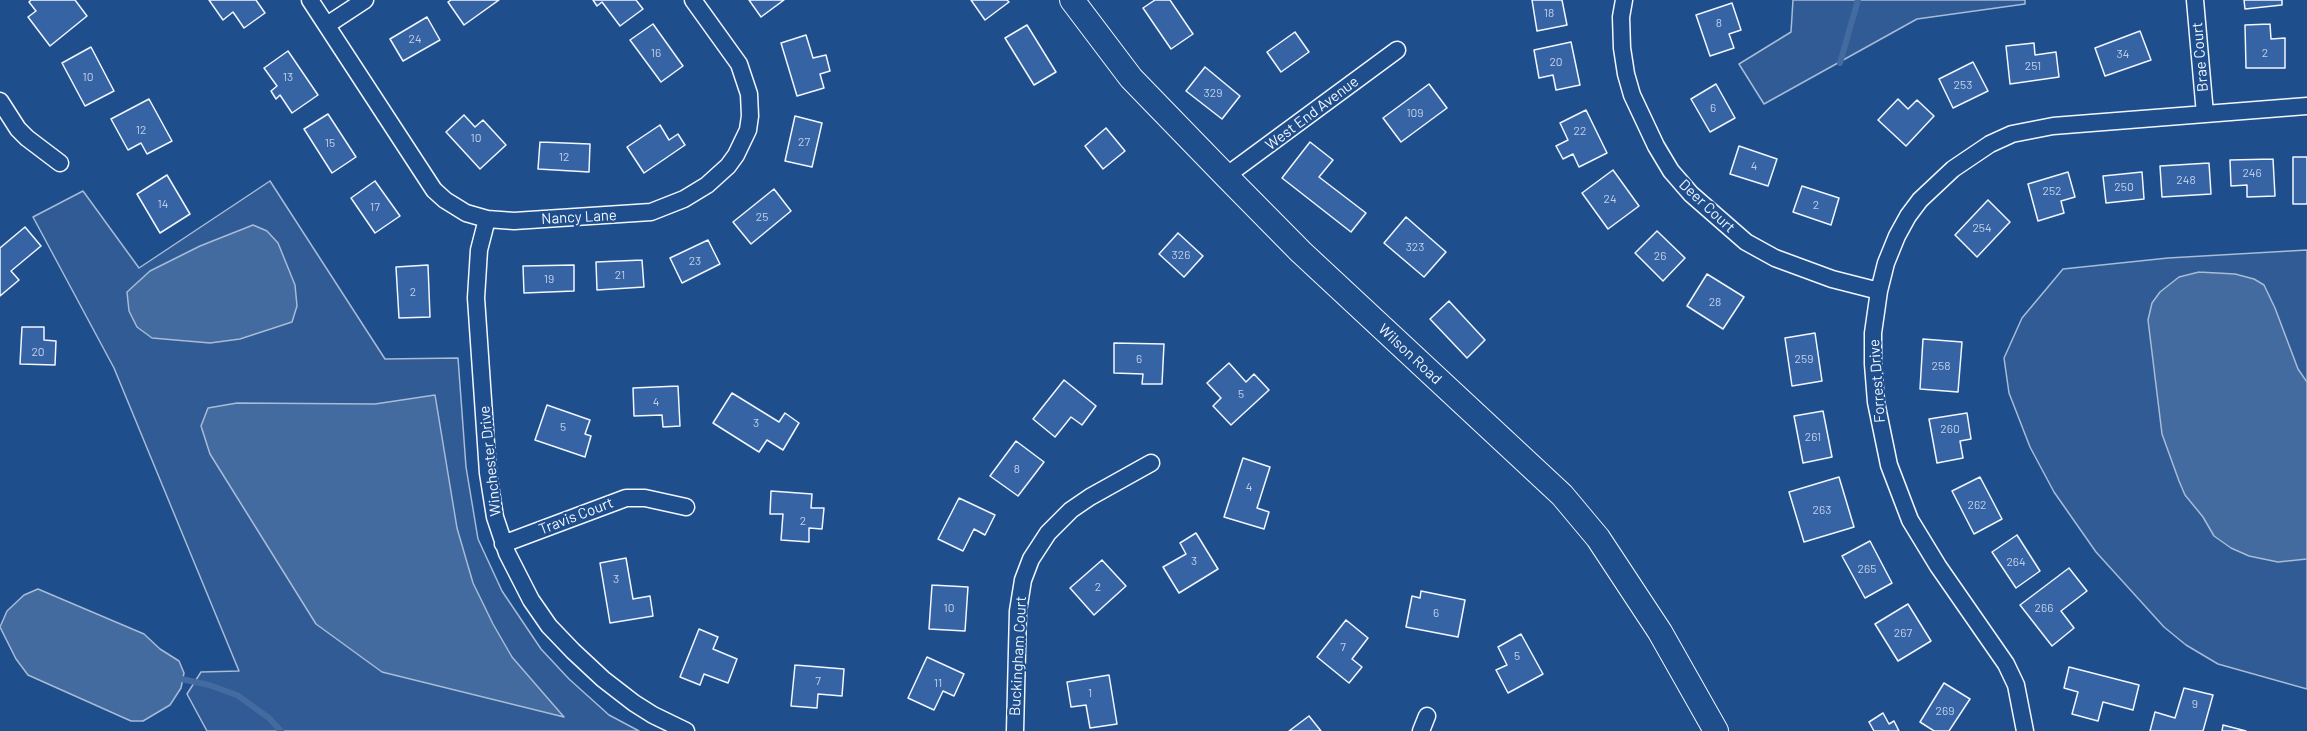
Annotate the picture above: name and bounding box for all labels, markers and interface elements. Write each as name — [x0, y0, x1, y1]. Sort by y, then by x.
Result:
house number: 18 — [1544, 6, 1554, 20]
house number: 8 — [1716, 16, 1722, 30]
street label: Brae Court — [2188, 21, 2212, 93]
house number: 24 — [408, 32, 422, 46]
house number: 16 — [651, 46, 661, 60]
house number: 2 — [2262, 46, 2268, 60]
house number: 34 — [2117, 47, 2129, 61]
house number: 20 — [1549, 55, 1563, 69]
house number: 251 — [2025, 59, 2041, 73]
house number: 10 — [83, 70, 93, 84]
house number: 13 — [283, 70, 293, 84]
street label: West End Avenue — [1262, 72, 1362, 154]
house number: 253 — [1954, 78, 1972, 92]
house number: 329 — [1204, 86, 1222, 100]
house number: 6 — [1710, 101, 1716, 115]
house number: 109 — [1406, 106, 1424, 120]
house number: 12 — [136, 123, 146, 137]
house number: 22 — [1574, 124, 1586, 138]
house number: 10 — [471, 131, 481, 145]
house number: 27 — [798, 135, 810, 149]
house number: 15 — [325, 136, 335, 150]
house number: 12 — [559, 150, 569, 164]
house number: 4 — [1751, 159, 1757, 173]
house number: 246 — [2242, 166, 2262, 180]
house number: 248 — [2176, 173, 2196, 187]
street label: Deer Court — [1675, 175, 1739, 237]
house number: 250 — [2114, 180, 2134, 194]
house number: 252 — [2042, 184, 2062, 198]
house number: 24 — [1603, 192, 1617, 206]
house number: 14 — [158, 197, 168, 211]
house number: 2 — [1813, 198, 1819, 212]
house number: 17 — [370, 200, 380, 214]
street label: Nancy Lane — [541, 206, 617, 228]
house number: 25 — [756, 210, 768, 224]
house number: 254 — [1972, 221, 1992, 235]
house number: 323 — [1406, 240, 1424, 254]
house number: 326 — [1172, 248, 1190, 262]
house number: 26 — [1654, 249, 1666, 263]
house number: 23 — [689, 254, 701, 268]
house number: 21 — [615, 268, 625, 282]
house number: 19 — [544, 272, 554, 286]
house number: 2 — [410, 285, 416, 299]
house number: 28 — [1709, 295, 1721, 309]
street label: Wilson Road — [1375, 320, 1445, 388]
street label: Forrest Drive — [1865, 339, 1889, 423]
house number: 20 — [31, 345, 45, 359]
house number: 6 — [1136, 352, 1142, 366]
house number: 259 — [1795, 352, 1813, 366]
house number: 258 — [1932, 359, 1950, 373]
house number: 5 — [1238, 387, 1244, 401]
house number: 4 — [653, 395, 659, 409]
street label: Winchester Drive — [475, 405, 505, 517]
house number: 3 — [753, 416, 759, 430]
house number: 5 — [560, 420, 566, 434]
house number: 260 — [1940, 422, 1960, 436]
house number: 261 — [1805, 430, 1821, 444]
house number: 8 — [1014, 462, 1020, 476]
house number: 4 — [1246, 480, 1252, 494]
street label: Travis Court — [536, 494, 616, 538]
house number: 262 — [1967, 498, 1987, 512]
house number: 263 — [1813, 503, 1831, 517]
house number: 2 — [800, 514, 806, 528]
house number: 3 — [1191, 554, 1197, 568]
house number: 264 — [2006, 555, 2026, 569]
house number: 265 — [1858, 562, 1876, 576]
house number: 3 — [613, 572, 619, 586]
house number: 2 — [1095, 580, 1101, 594]
street label: Buckingham Court — [1006, 596, 1030, 716]
house number: 10 — [944, 601, 954, 615]
house number: 266 — [2035, 601, 2053, 615]
house number: 6 — [1433, 606, 1439, 620]
house number: 267 — [1894, 626, 1912, 640]
house number: 7 — [1340, 640, 1346, 654]
house number: 5 — [1514, 649, 1520, 663]
house number: 7 — [815, 674, 821, 688]
house number: 11 — [934, 676, 942, 690]
house number: 1 — [1088, 686, 1092, 700]
house number: 9 — [2192, 697, 2198, 711]
house number: 269 — [1936, 704, 1954, 718]

